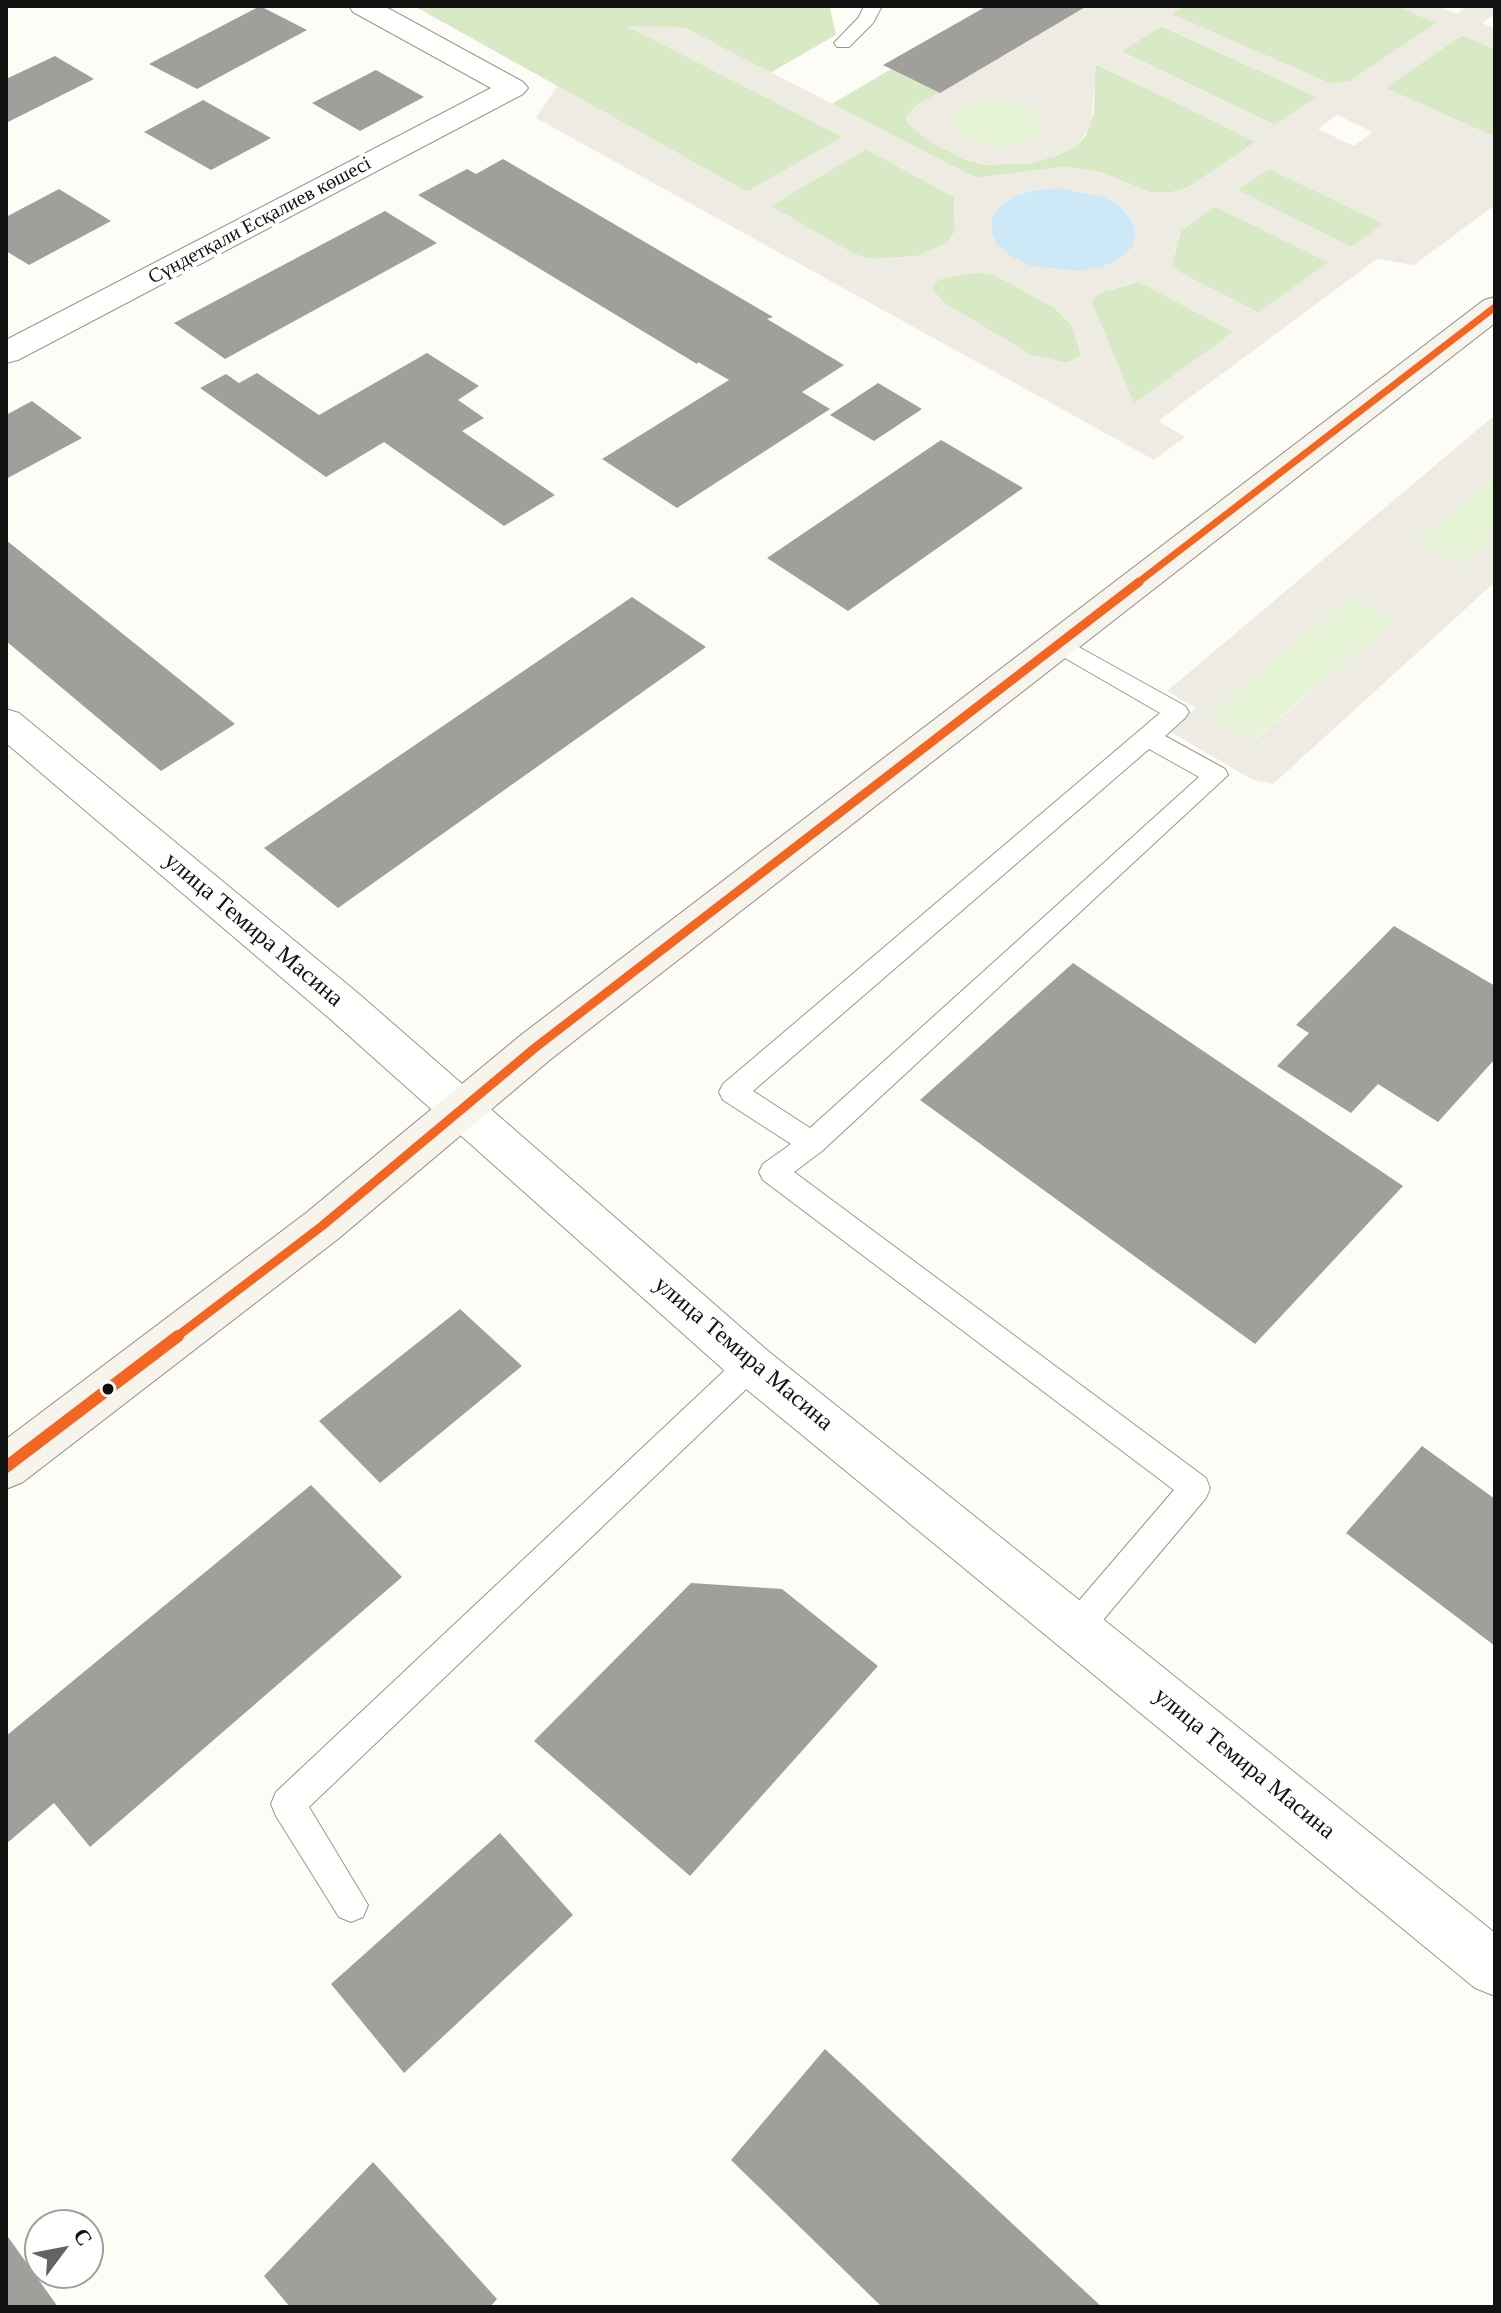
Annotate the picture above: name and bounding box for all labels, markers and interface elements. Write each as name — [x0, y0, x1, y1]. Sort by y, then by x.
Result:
street label: Сүндетқали Есқалиев көшесі — [144, 152, 376, 290]
street label: улица Темира Масина — [157, 847, 349, 1013]
street label: улица Темира Масина — [647, 1271, 839, 1437]
unlabelled marker — [100, 1381, 116, 1397]
street label: улица Темира Масина — [1147, 1682, 1341, 1846]
north arrow — [24, 2209, 104, 2289]
text: С — [68, 2224, 98, 2250]

